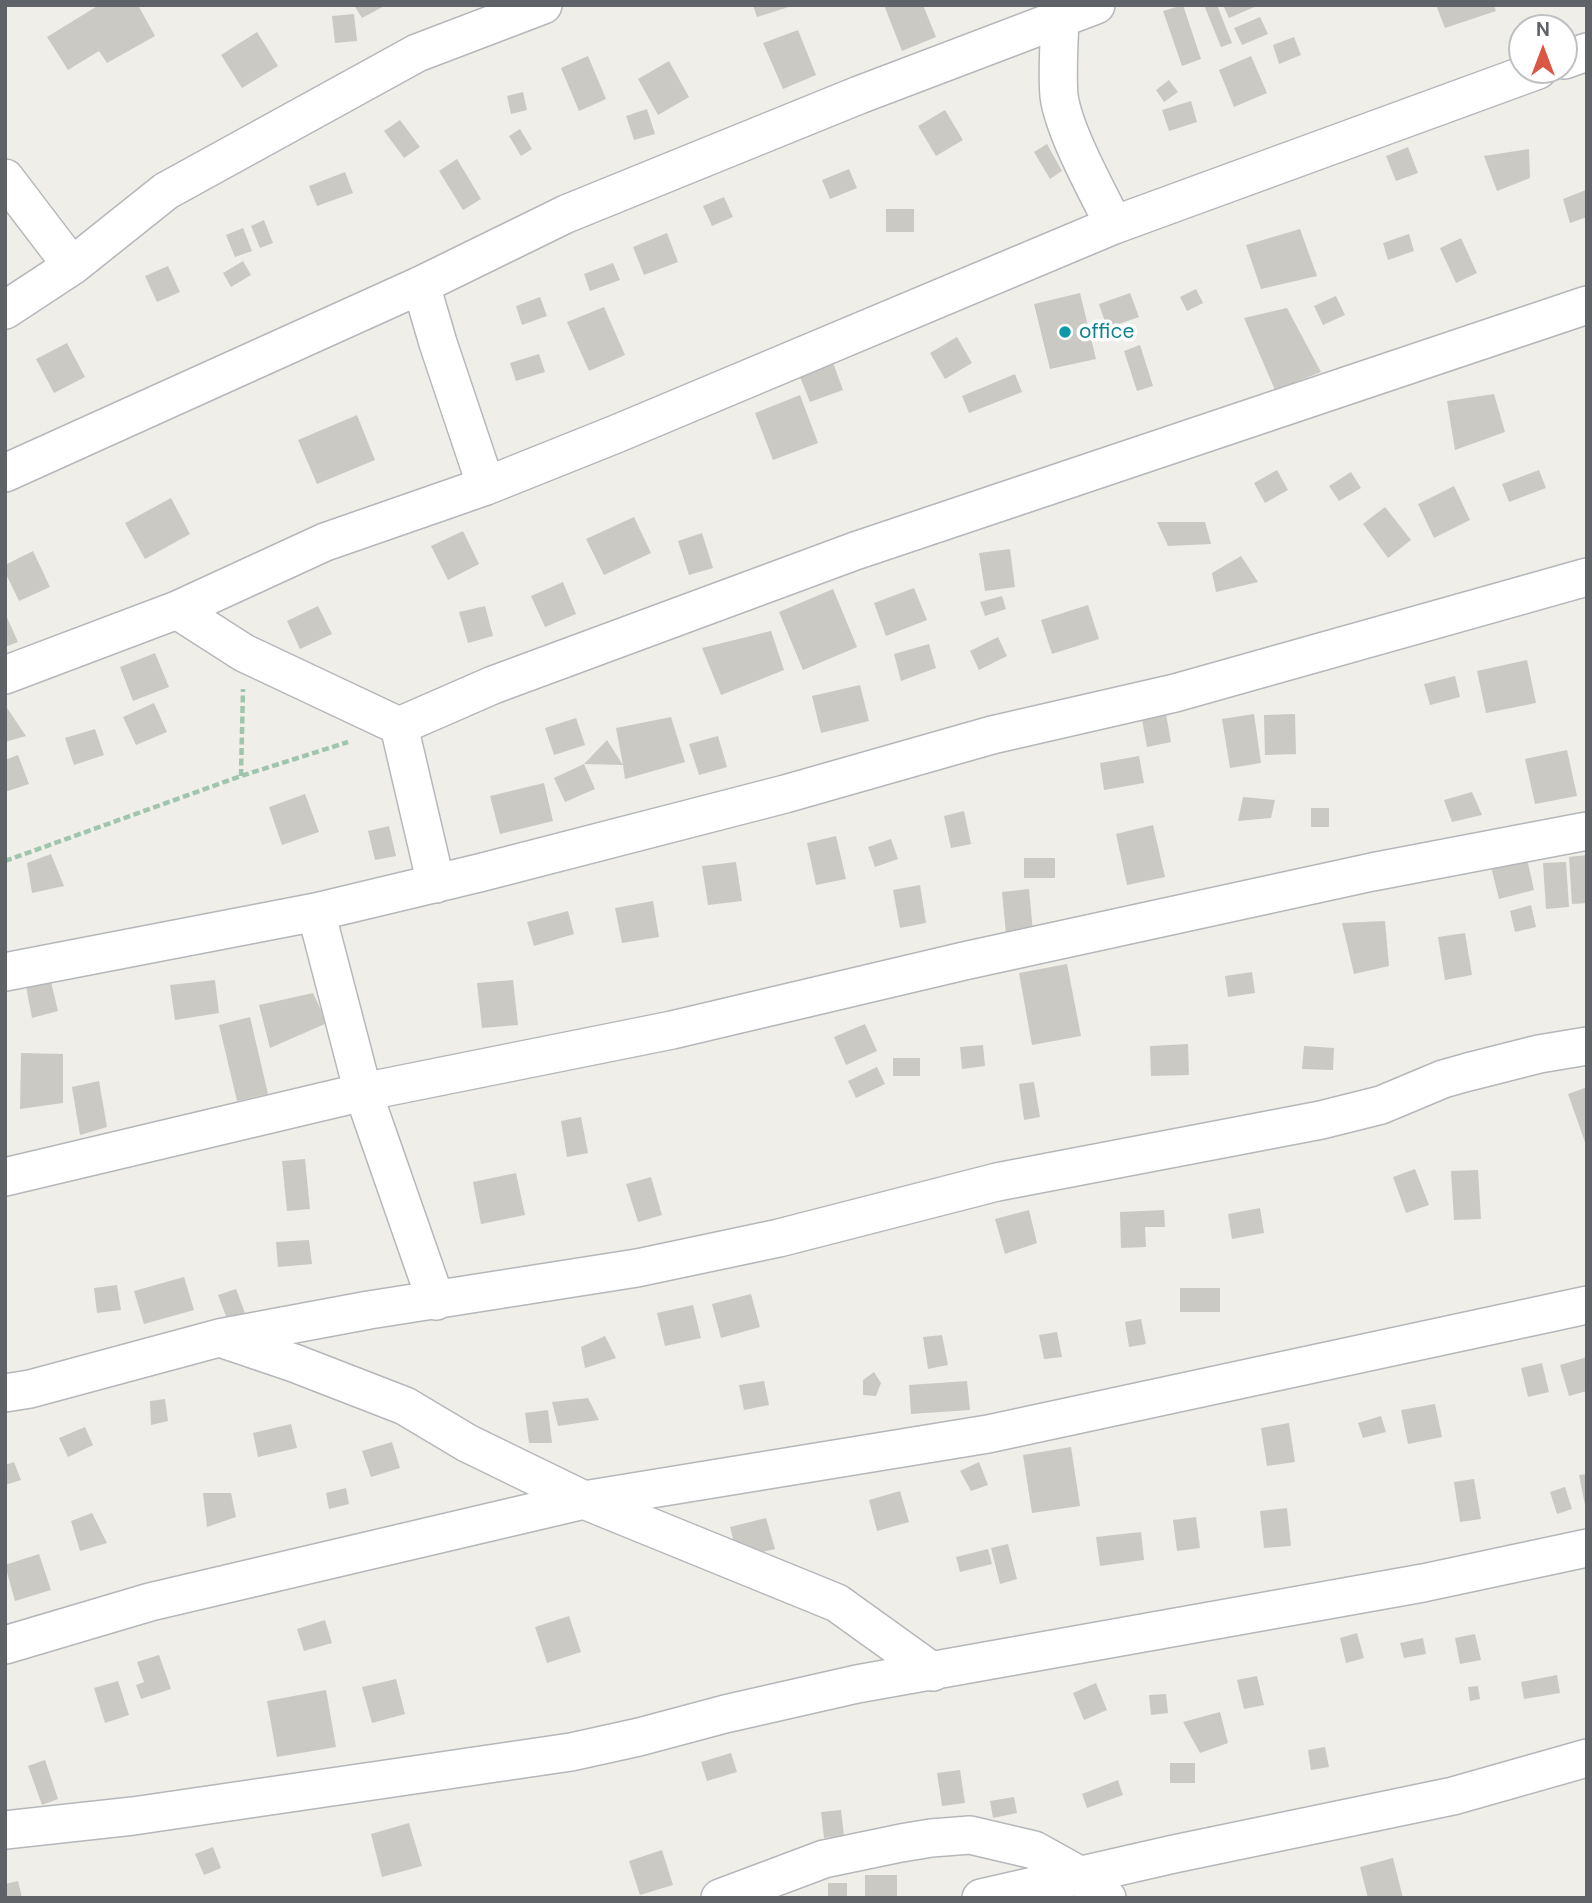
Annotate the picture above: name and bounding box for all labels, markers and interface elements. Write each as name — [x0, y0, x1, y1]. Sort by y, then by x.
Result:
north arrow — [1508, 14, 1578, 84]
text: N — [1536, 17, 1550, 42]
place label: office — [1079, 319, 1134, 345]
marker: office — [1057, 324, 1073, 340]

